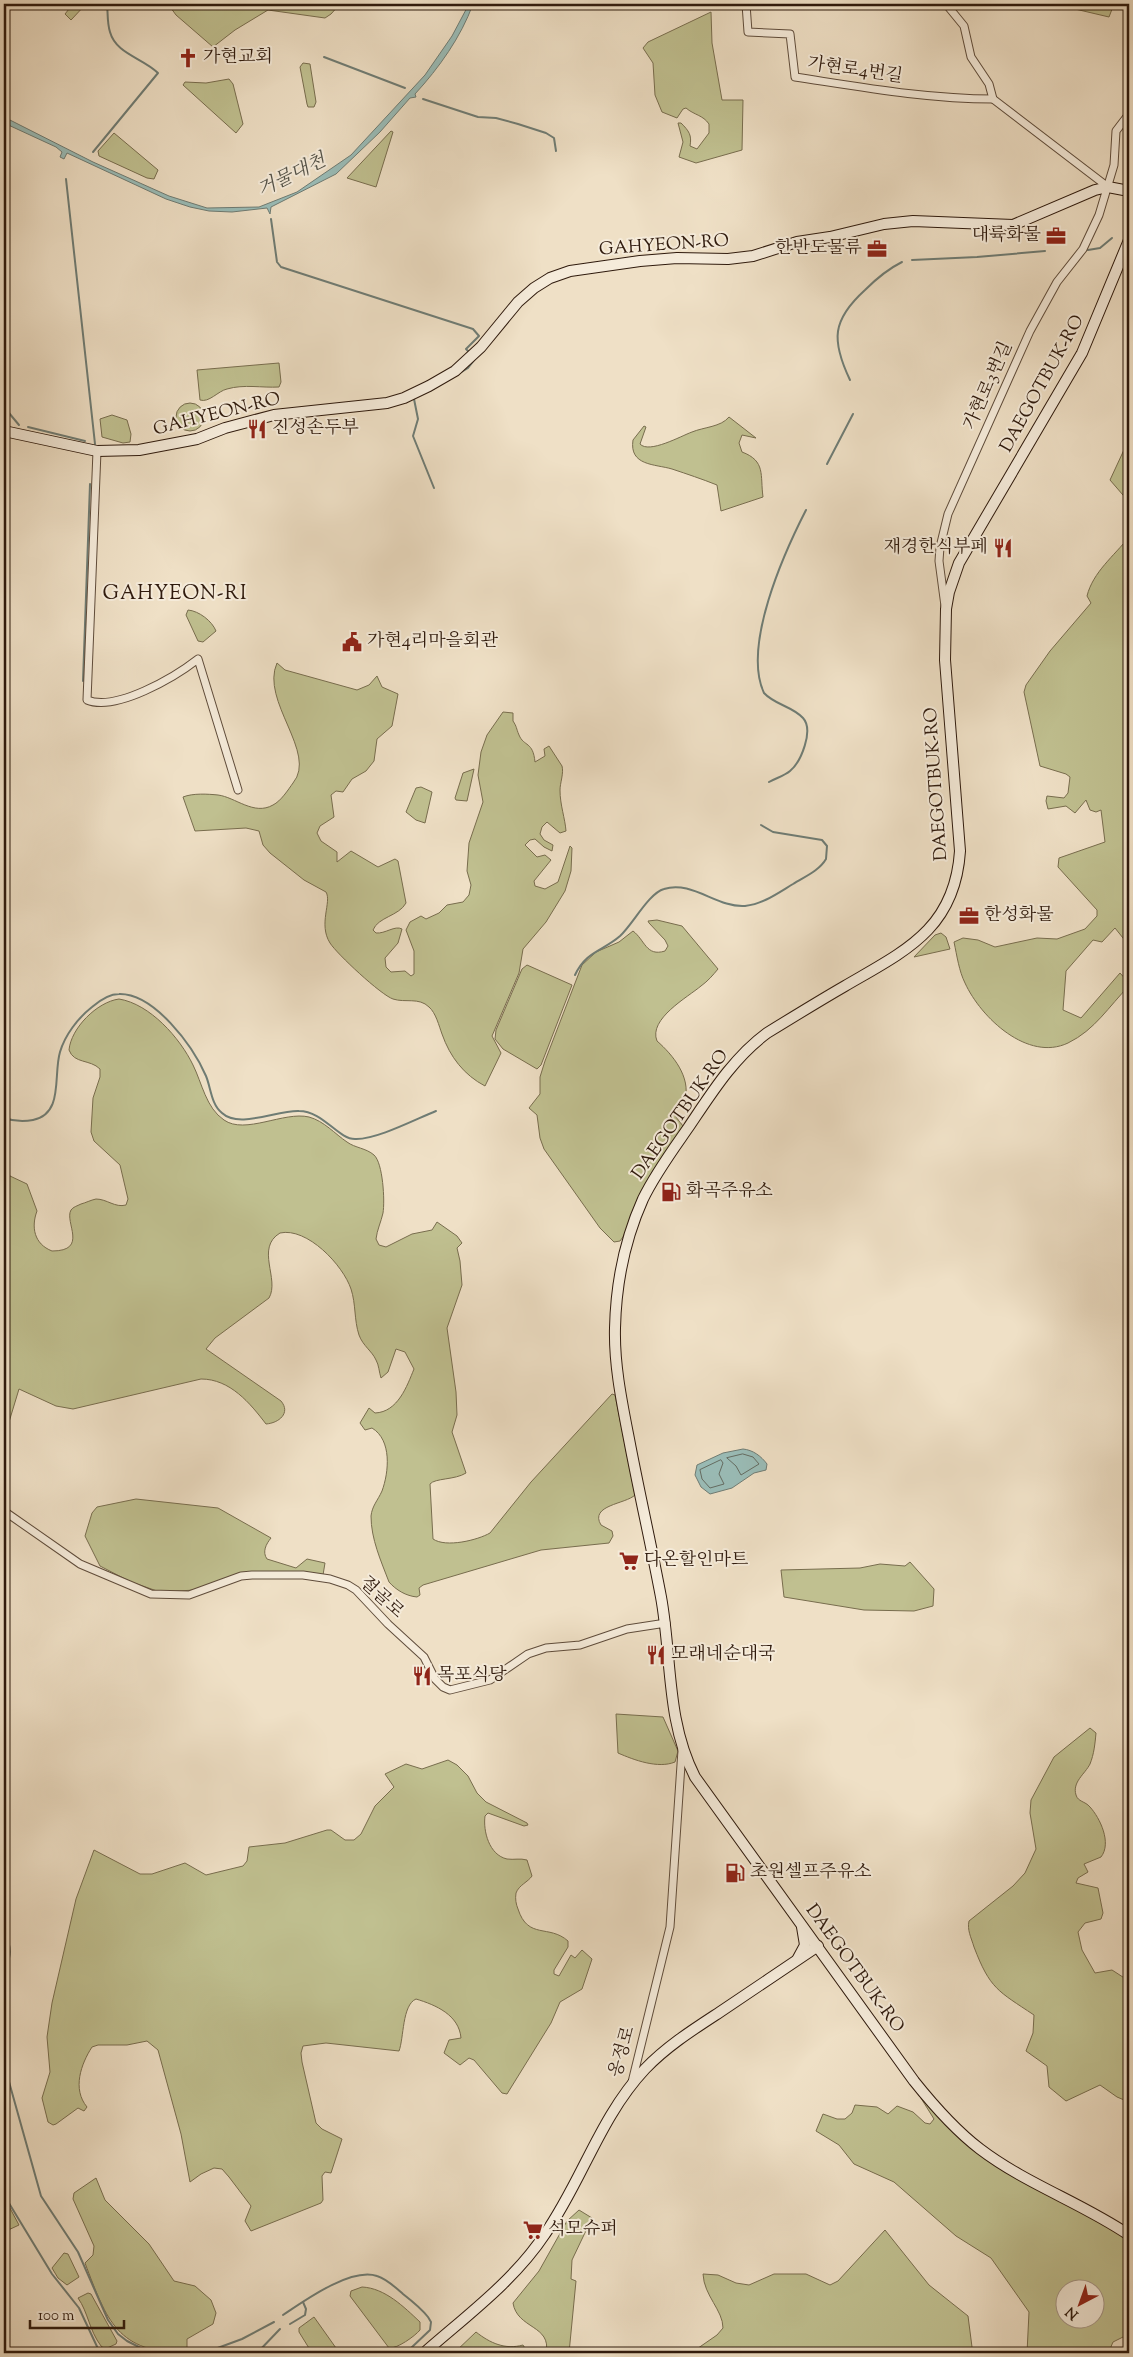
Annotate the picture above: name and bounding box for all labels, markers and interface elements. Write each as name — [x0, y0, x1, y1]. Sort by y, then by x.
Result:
place label: 가현교회 — [203, 45, 273, 71]
church icon: 가현교회 — [177, 47, 199, 69]
street label: 가현로4번길 — [806, 51, 904, 91]
water label: 거물대천 — [253, 147, 332, 204]
place label: 대륙화물 — [971, 223, 1042, 249]
office icon: 대륙화물 — [1045, 225, 1067, 247]
street label: GAHYEON-RO — [598, 228, 730, 264]
place label: 한반도물류 — [775, 236, 862, 262]
office icon: 한반도물류 — [866, 238, 888, 260]
street label: DAEGOTBUK-RO — [994, 310, 1092, 458]
street label: 가현로3번길 — [958, 338, 1020, 434]
street label: GAHYEON-RO — [151, 387, 283, 443]
place label: 진성손두부 — [272, 416, 359, 442]
restaurant icon: 진성손두부 — [246, 418, 268, 440]
place label: 재경한식부페 — [884, 535, 988, 561]
restaurant icon: 재경한식부페 — [992, 537, 1014, 559]
district label: GAHYEON-RI — [103, 580, 247, 609]
place label: 가현4리마을회관 — [367, 629, 498, 655]
public building icon: 가현4리마을회관 — [341, 631, 363, 653]
street label: DAEGOTBUK-RO — [919, 706, 955, 862]
place label: 한성화물 — [984, 903, 1054, 929]
office icon: 한성화물 — [958, 905, 980, 927]
street label: DAEGOTBUK-RO — [626, 1045, 736, 1185]
place label: 화곡주유소 — [686, 1179, 773, 1205]
fuel station icon: 화곡주유소 — [660, 1181, 682, 1203]
place label: 다온할인마트 — [644, 1548, 749, 1574]
supermarket icon: 다온할인마트 — [618, 1550, 640, 1572]
street label: 절골로 — [353, 1571, 409, 1625]
place label: 모래네순대국 — [671, 1642, 775, 1668]
restaurant icon: 모래네순대국 — [645, 1644, 667, 1666]
place label: 목포식당 — [437, 1663, 507, 1689]
restaurant icon: 목포식당 — [411, 1665, 433, 1687]
place label: 초원셀프주유소 — [750, 1860, 872, 1886]
fuel station icon: 초원셀프주유소 — [724, 1862, 746, 1884]
street label: DAEGOTBUK-RO — [798, 1899, 910, 2039]
street label: 옹정로 — [603, 2023, 643, 2081]
place label: 석모슈퍼 — [548, 2217, 618, 2243]
supermarket icon: 석모슈퍼 — [522, 2219, 544, 2241]
north arrow — [1056, 2280, 1106, 2330]
scale bar — [30, 2297, 124, 2329]
text: N — [1062, 2301, 1084, 2324]
text: 100 m — [38, 2306, 75, 2327]

